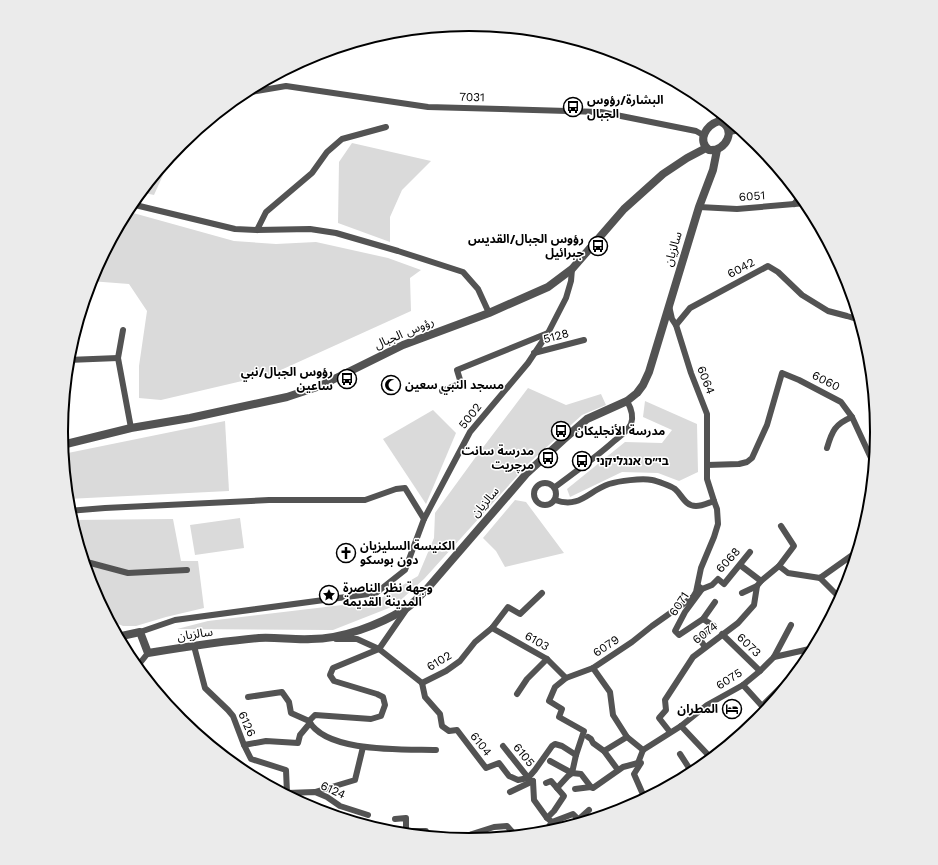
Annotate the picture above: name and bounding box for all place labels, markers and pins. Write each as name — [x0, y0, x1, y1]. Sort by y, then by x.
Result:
place label: البشارة/رؤوس الجبال — [587, 93, 664, 121]
bus stop icon: البشارة/رؤوس الجبال — [562, 96, 584, 118]
place label: رؤوس الجبال/القديس جبرائيل — [468, 232, 584, 260]
bus stop icon: رؤوس الجبال/القديس جبرائيل — [587, 235, 609, 257]
place label: رؤوس الجبال/نبي ساعين — [241, 365, 333, 393]
bus stop icon: رؤوس الجبال/نبي ساعين — [336, 368, 358, 390]
mosque icon: مسجد النبي سعين — [380, 374, 402, 396]
place label: مسجد النبي سعين — [405, 378, 504, 395]
bus stop icon: مدرسة الأنجليكان — [550, 420, 572, 442]
place label: مدرسة الأنجليكان — [575, 424, 665, 438]
place label: مدرسة سانت مرچريت — [461, 444, 534, 474]
bus stop icon: مدرسة سانت مرچريت — [537, 447, 559, 469]
bus stop icon: בי״ס אנגליקני — [571, 450, 593, 472]
place label: בי״ס אנגליקני — [596, 454, 669, 468]
place label: الكنيسة السليزيان دون بوسكو — [360, 539, 455, 567]
church icon: الكنيسة السليزيان دون بوسكو — [335, 542, 357, 564]
place label: وجهة نظر الناصرة المدينة القديمة — [343, 581, 433, 609]
place icon: وجهة نظر الناصرة المدينة القديمة — [318, 584, 340, 606]
hotel icon: المطران — [721, 698, 743, 720]
place label: المطران — [677, 702, 718, 716]

